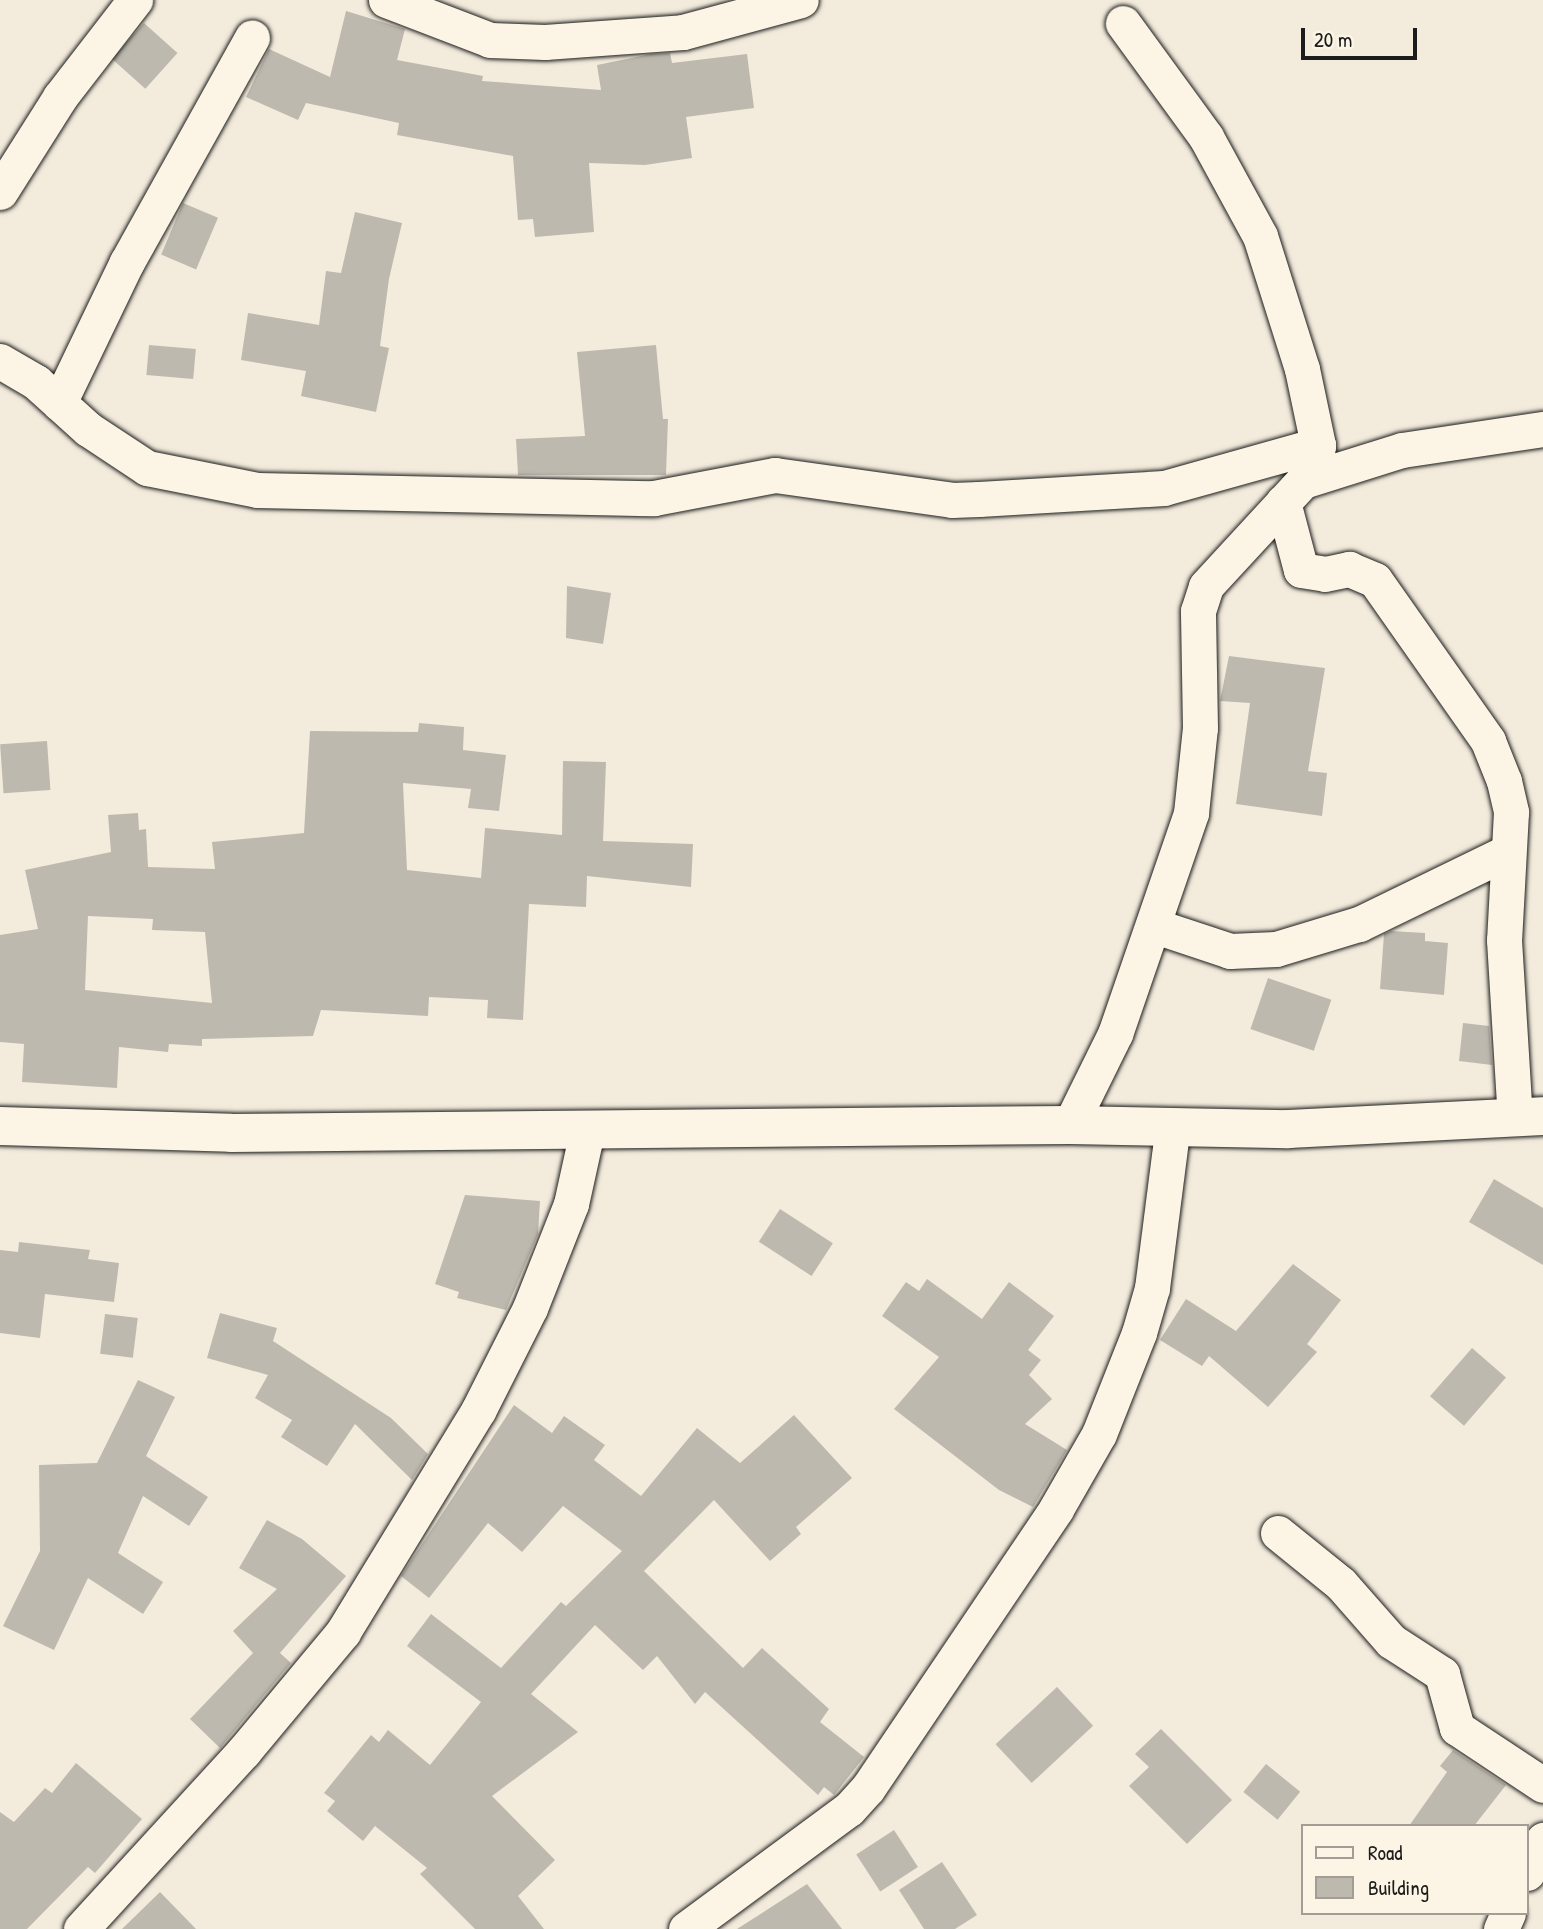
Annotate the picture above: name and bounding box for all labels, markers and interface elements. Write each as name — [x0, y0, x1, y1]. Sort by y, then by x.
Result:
scale bar — [1305, 14, 1420, 58]
text: 20 m — [1314, 25, 1352, 54]
legend — [1302, 1824, 1529, 1915]
text: Road — [1368, 1838, 1402, 1867]
text: Building — [1368, 1873, 1429, 1902]

